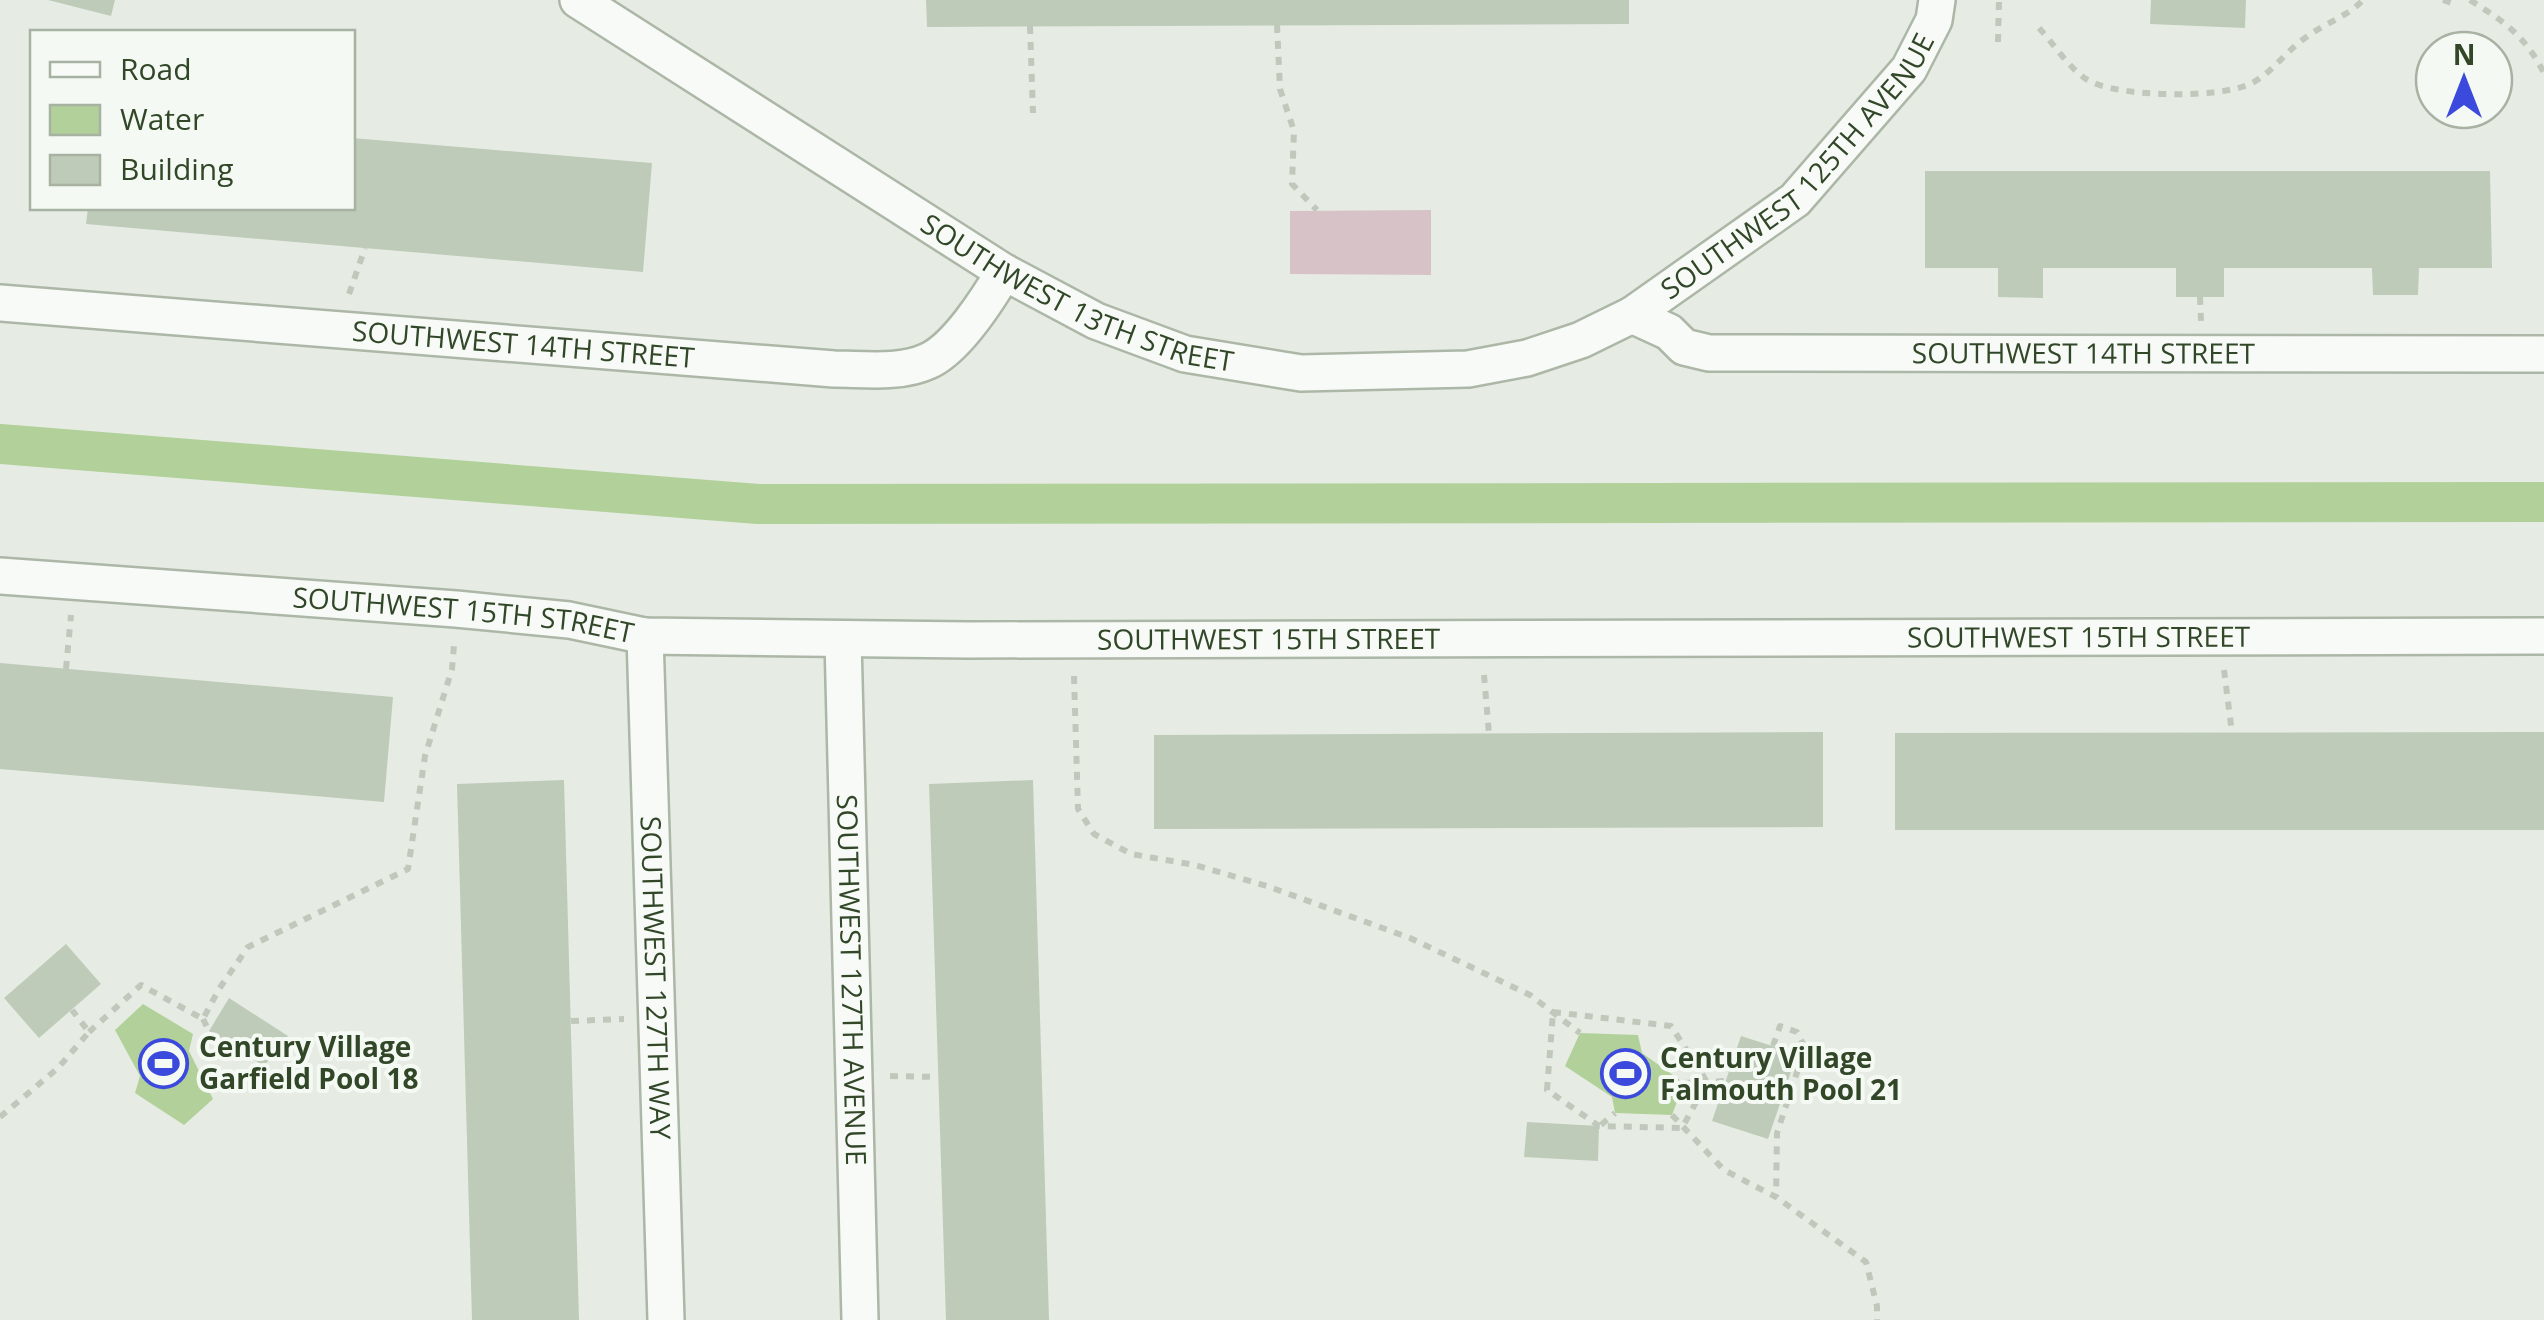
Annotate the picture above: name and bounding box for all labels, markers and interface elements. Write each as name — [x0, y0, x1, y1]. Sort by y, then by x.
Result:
street label: SOUTHWEST 125TH AVENUE — [1653, 26, 1942, 307]
legend — [30, 30, 355, 210]
north arrow — [2414, 30, 2514, 130]
text: N — [2453, 35, 2475, 73]
text: Road — [120, 48, 192, 89]
text: Water — [120, 98, 204, 139]
text: Building — [120, 148, 234, 189]
street label: SOUTHWEST 13TH STREET — [914, 204, 1237, 380]
street label: SOUTHWEST 14TH STREET — [351, 311, 697, 376]
street label: SOUTHWEST 14TH STREET — [1912, 333, 2256, 372]
street label: SOUTHWEST 15TH STREET — [291, 577, 638, 651]
street label: SOUTHWEST 15TH STREET — [1907, 617, 2251, 656]
street label: SOUTHWEST 15TH STREET — [1097, 619, 1441, 658]
street label: SOUTHWEST 127TH AVENUE — [829, 794, 876, 1166]
street label: SOUTHWEST 127TH WAY — [633, 815, 680, 1141]
place label: Century Village Garfield Pool 18 — [199, 1027, 418, 1097]
sports icon: Century Village Garfield Pool 18 — [138, 1037, 190, 1089]
place label: Century Village Falmouth Pool 21 — [1660, 1038, 1902, 1108]
sports icon: Century Village Falmouth Pool 21 — [1599, 1048, 1651, 1100]

